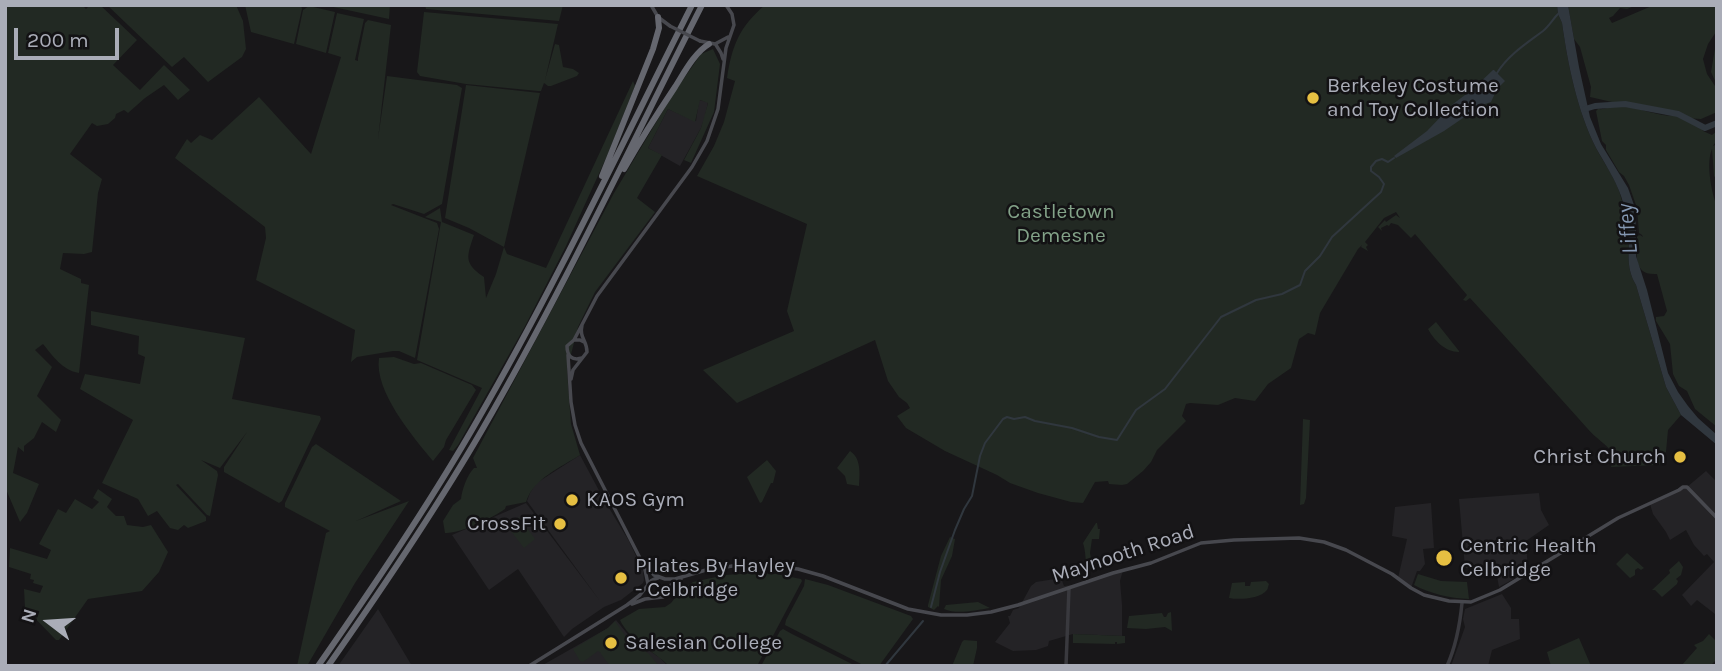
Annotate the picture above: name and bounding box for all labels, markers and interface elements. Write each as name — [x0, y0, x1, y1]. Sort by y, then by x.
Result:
scale bar — [18, 14, 122, 58]
text: 200 m — [27, 28, 89, 52]
place label: Berkeley Costume and Toy Collection — [1327, 73, 1500, 123]
marker: Berkeley Costume and Toy Collection — [1305, 90, 1321, 106]
park label: Castletown Demesne — [1007, 199, 1115, 249]
water label: Liffey — [1612, 202, 1644, 256]
place label: Christ Church — [1533, 444, 1666, 470]
marker: Christ Church — [1672, 449, 1688, 465]
place label: KAOS Gym — [586, 487, 685, 513]
marker: KAOS Gym — [564, 492, 580, 508]
place label: CrossFit — [467, 511, 546, 537]
marker: CrossFit — [552, 516, 568, 532]
street label: Maynooth Road — [1048, 519, 1198, 589]
place label: Centric Health Celbridge — [1460, 533, 1597, 583]
marker: Centric Health Celbridge — [1434, 548, 1454, 568]
place label: Pilates By Hayley - Celbridge — [635, 553, 795, 603]
marker: Pilates By Hayley - Celbridge — [613, 570, 629, 586]
north arrow — [14, 587, 84, 657]
text: N — [16, 606, 41, 626]
place label: Salesian College — [625, 630, 782, 656]
marker: Salesian College — [603, 635, 619, 651]

